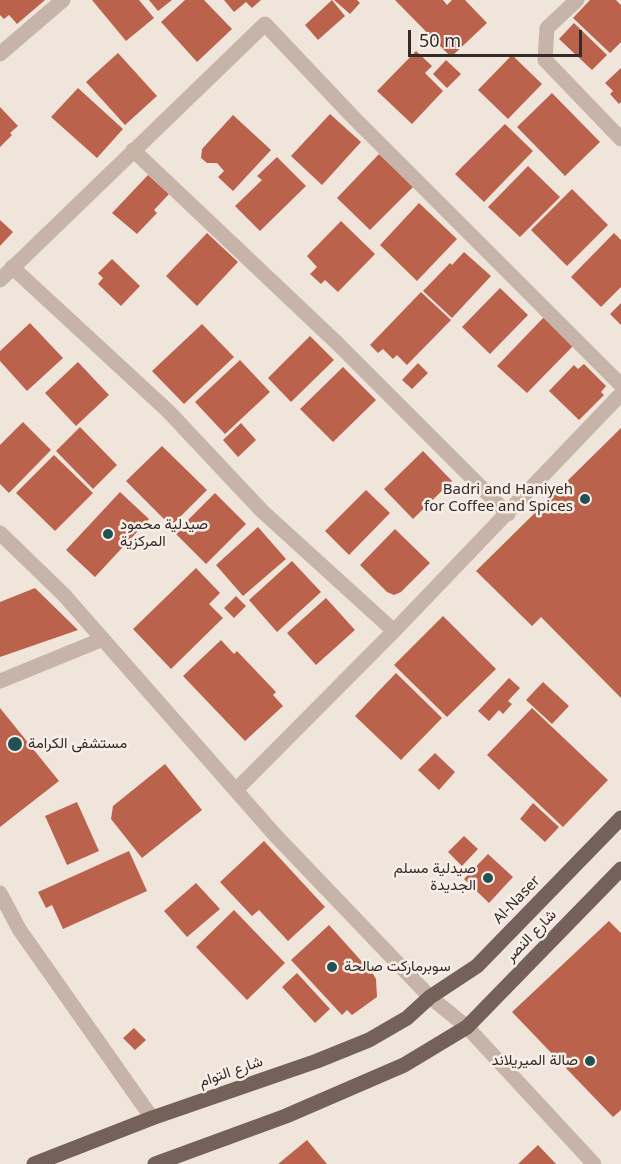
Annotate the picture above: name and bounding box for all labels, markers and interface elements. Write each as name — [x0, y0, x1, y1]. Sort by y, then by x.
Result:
scale bar — [411, 18, 585, 56]
text: 50 m — [419, 28, 461, 52]
place label: Badri and Haniyeh for Coffee and Spices — [424, 481, 573, 516]
marker: Badri and Haniyeh for Coffee and Spices — [578, 492, 592, 506]
place label: صيدلية محمود المركزية — [120, 516, 208, 551]
marker: صيدلية محمود المركزية — [101, 527, 115, 541]
marker: مستشفى الكرامة — [6, 735, 24, 753]
place label: مستشفى الكرامة — [28, 735, 127, 753]
place label: صيدلية مسلم الجديدة — [394, 860, 476, 895]
marker: صيدلية مسلم الجديدة — [481, 871, 495, 885]
street label: Al-Naser — [490, 872, 544, 928]
street label: شارع النصر — [502, 906, 560, 966]
place label: سوبرماركت صالحة — [344, 958, 451, 976]
marker: سوبرماركت صالحة — [325, 960, 339, 974]
place label: صالة الميريلاند — [491, 1052, 578, 1070]
street label: شارع التوام — [197, 1053, 265, 1091]
marker: صالة الميريلاند — [583, 1054, 597, 1068]

